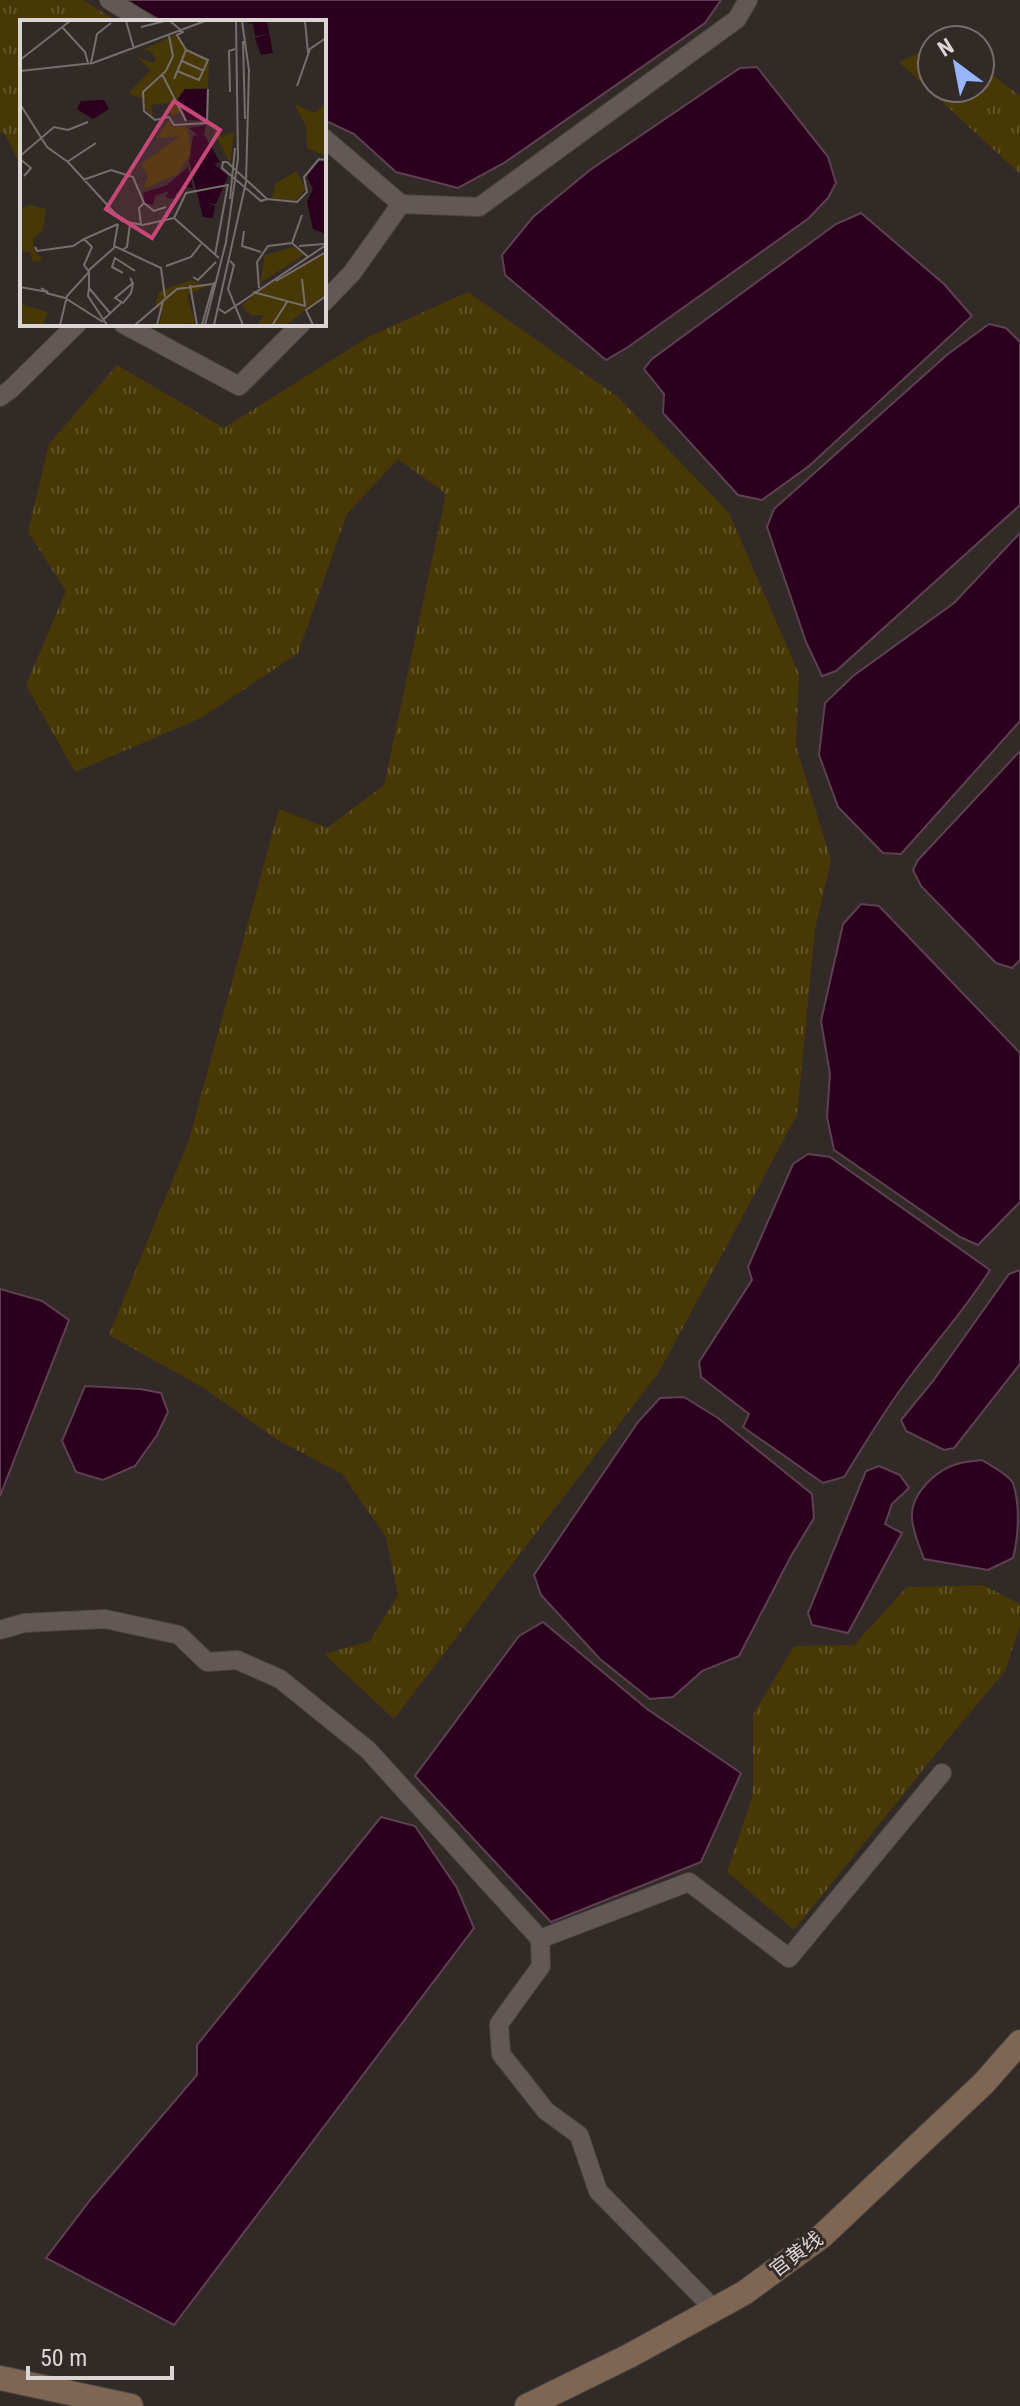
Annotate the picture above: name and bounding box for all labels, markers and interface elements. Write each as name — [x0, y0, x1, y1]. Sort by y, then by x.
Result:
inset map — [20, 20, 326, 326]
north arrow — [916, 24, 996, 104]
text: N — [933, 33, 958, 62]
street label: 官黄线 — [765, 2226, 827, 2282]
scale bar — [28, 2330, 172, 2380]
text: 50 m — [40, 2344, 87, 2372]

